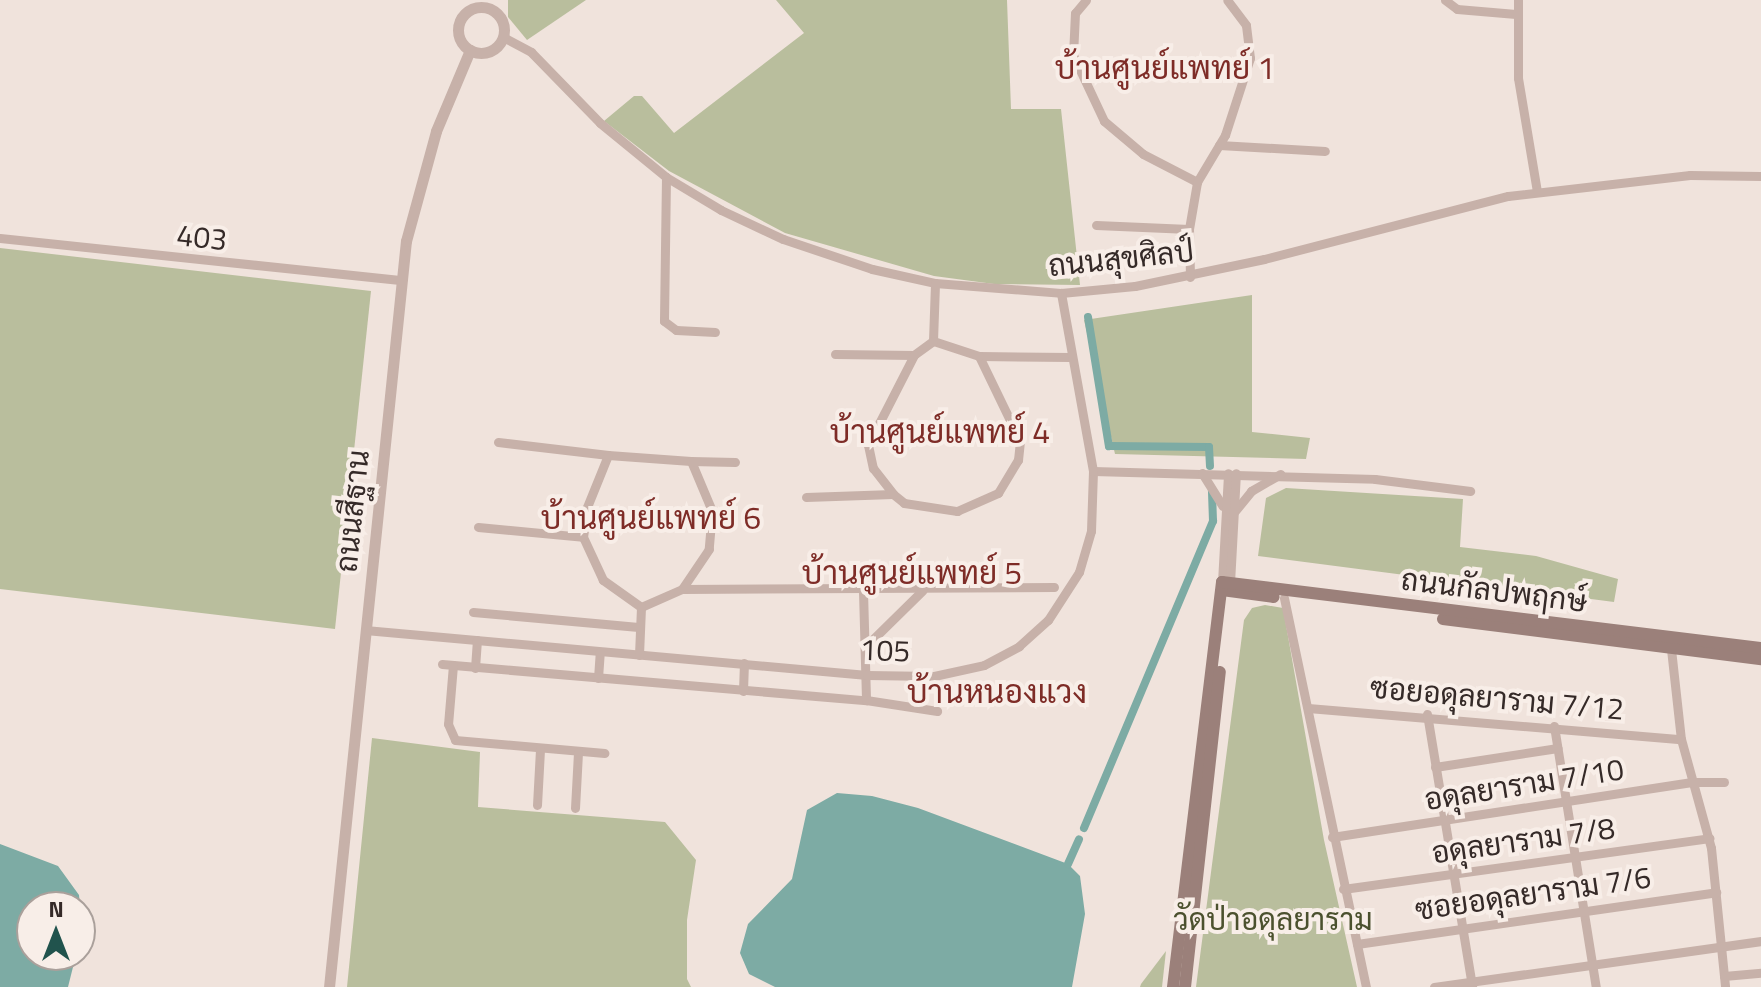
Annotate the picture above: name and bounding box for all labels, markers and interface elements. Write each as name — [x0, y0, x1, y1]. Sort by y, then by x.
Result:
district label: บ้านศูนย์แพทย์ 1 — [1055, 48, 1275, 86]
street label: 403 — [175, 216, 229, 258]
street label: ถนนสุขศิลป์ — [1047, 232, 1195, 284]
district label: บ้านศูนย์แพทย์ 4 — [830, 412, 1050, 450]
street label: ถนนสีฐาน — [328, 448, 376, 574]
district label: บ้านศูนย์แพทย์ 6 — [541, 498, 761, 536]
district label: บ้านศูนย์แพทย์ 5 — [802, 553, 1022, 591]
street label: ถนนกัลปพฤกษ์ — [1399, 561, 1589, 619]
street label: 105 — [859, 631, 911, 669]
street label: ซอยอดุลยาราม 7/12 — [1369, 669, 1625, 727]
district label: บ้านหนองแวง — [907, 672, 1087, 710]
street label: อดุลยาราม 7/10 — [1422, 750, 1626, 818]
street label: อดุลยาราม 7/8 — [1429, 809, 1617, 871]
street label: ซอยอดุลยาราม 7/6 — [1413, 859, 1653, 927]
north arrow — [16, 891, 96, 971]
text: N — [48, 892, 64, 926]
park label: วัดป่าอดุลยาราม — [1173, 901, 1373, 937]

